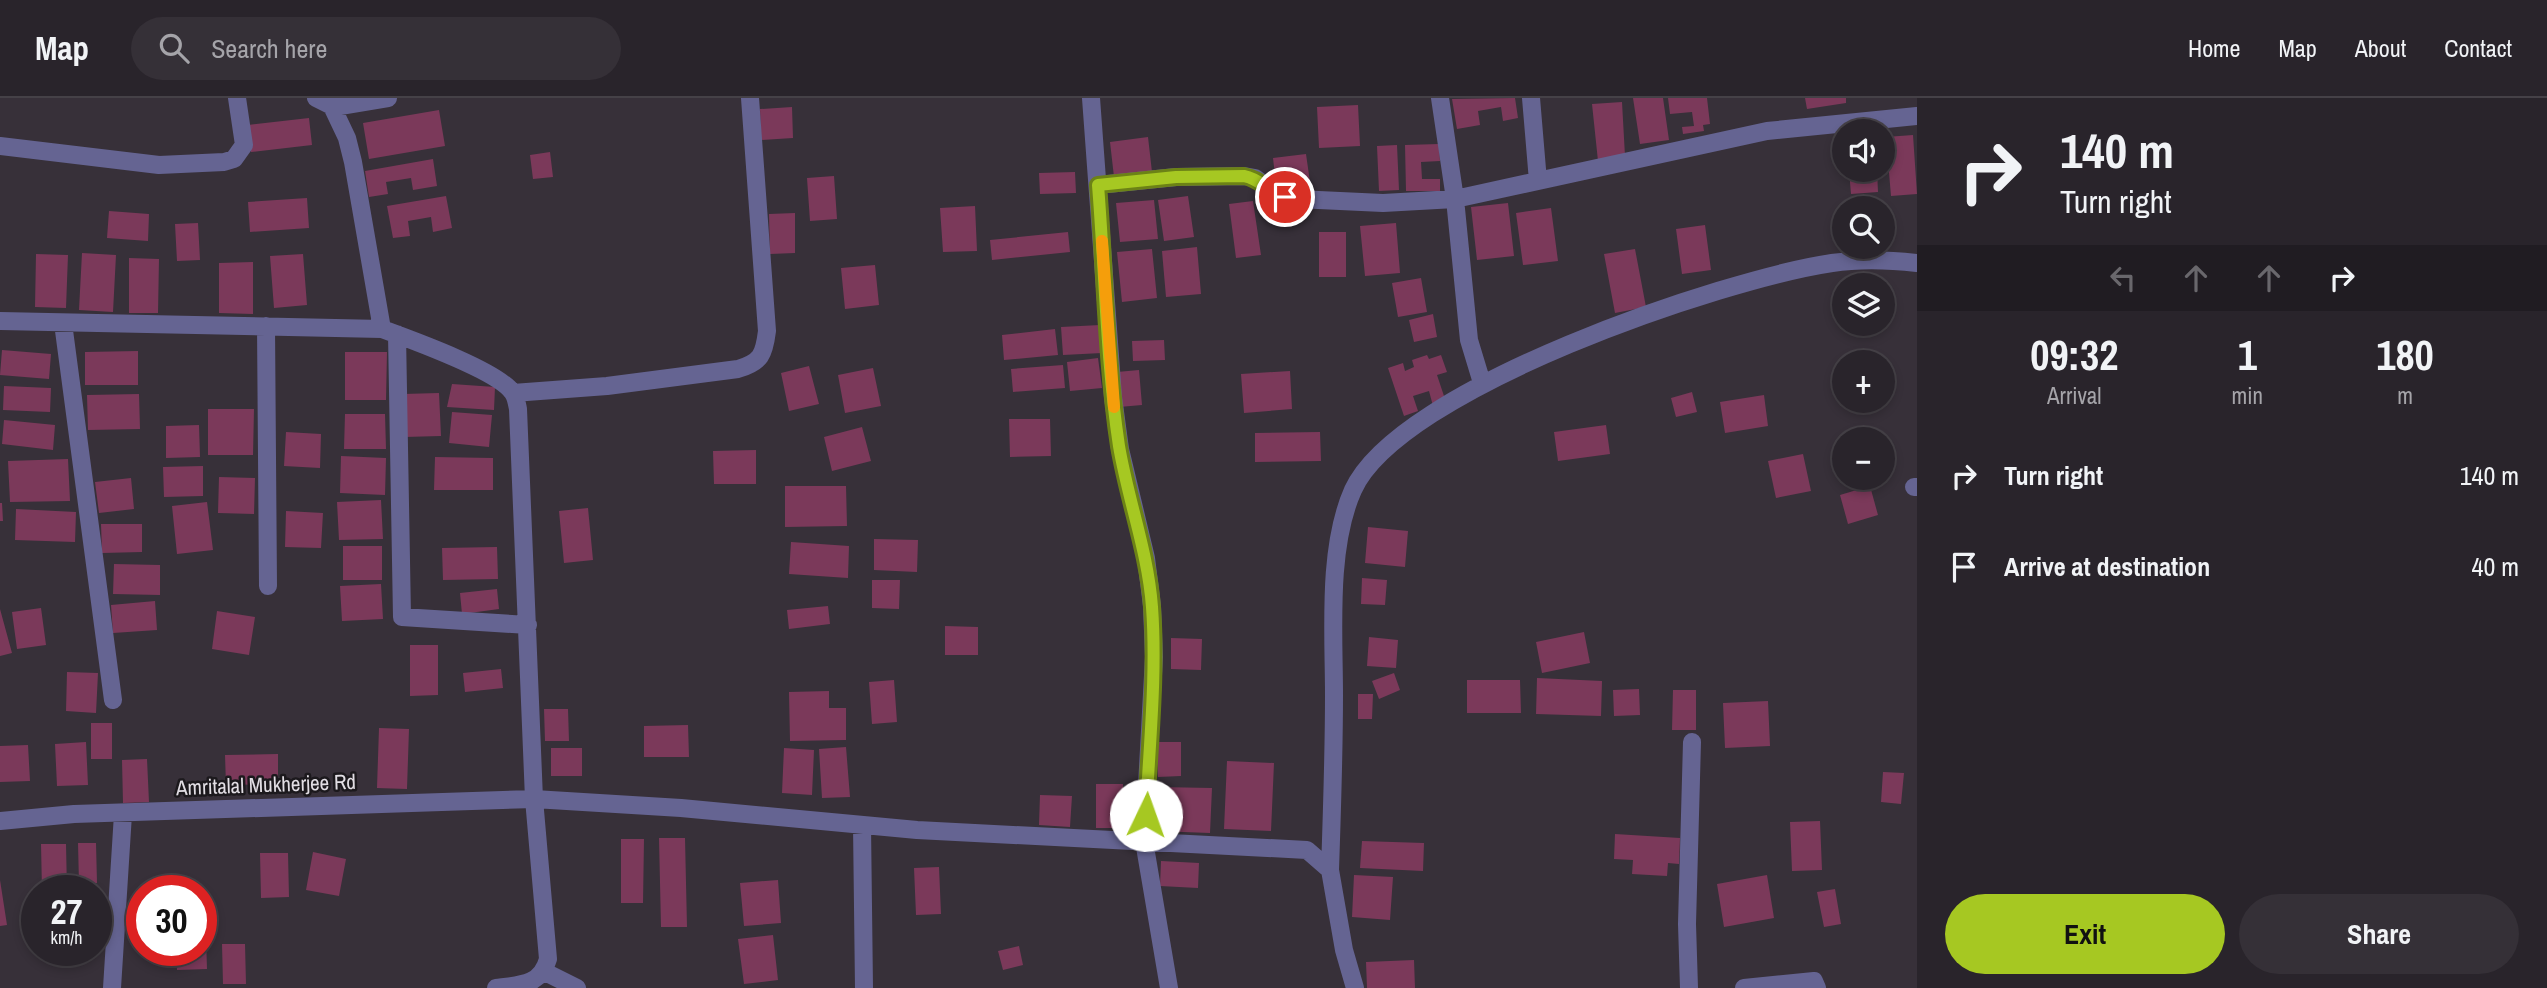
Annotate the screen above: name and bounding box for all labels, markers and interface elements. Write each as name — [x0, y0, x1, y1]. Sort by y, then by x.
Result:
search box — [131, 17, 621, 80]
text: Map — [35, 26, 89, 70]
icon: search — [155, 29, 193, 67]
text: Search here — [211, 31, 327, 66]
text: Home — [2188, 32, 2240, 64]
text: Map — [2278, 32, 2317, 64]
text: About — [2355, 32, 2406, 64]
text: Contact — [2444, 32, 2512, 64]
text: 140 m — [2060, 117, 2174, 183]
map controls — [1832, 119, 1895, 490]
button: sound — [1832, 119, 1895, 182]
icon: right — [1945, 126, 2036, 217]
pin — [1255, 167, 1315, 227]
icon: arrive — [1266, 178, 1304, 216]
text: Turn right — [2060, 180, 2172, 223]
button: search — [1832, 196, 1895, 259]
icon: left — [2104, 259, 2142, 297]
icon: ahead — [2177, 259, 2215, 297]
icon: ahead — [2250, 259, 2288, 297]
icon: right — [2323, 259, 2361, 297]
button: layers — [1832, 273, 1895, 336]
text: 09:32 — [2030, 327, 2118, 383]
text: 1 — [2238, 327, 2257, 383]
text: 180 — [2376, 327, 2434, 383]
button: + — [1832, 350, 1895, 413]
text: Arrival — [2047, 380, 2102, 411]
text: min — [2232, 380, 2263, 411]
text: m — [2397, 380, 2413, 411]
button: − — [1832, 427, 1895, 490]
icon: right — [1945, 457, 1983, 495]
text: Turn right — [2004, 458, 2103, 493]
text: 140 m — [2460, 458, 2519, 493]
icon: arrive — [1945, 548, 1983, 586]
text: Arrive at destination — [2004, 549, 2210, 584]
text: 40 m — [2472, 549, 2519, 584]
street label: Amritalal Mukherjee Rd — [175, 767, 356, 802]
position arrow — [1109, 778, 1183, 852]
speed limit sign: 30 — [126, 875, 217, 966]
text: 27 — [51, 888, 82, 935]
button: Exit — [1945, 894, 2225, 974]
button: Share — [2239, 894, 2519, 974]
text: km/h — [51, 925, 83, 950]

